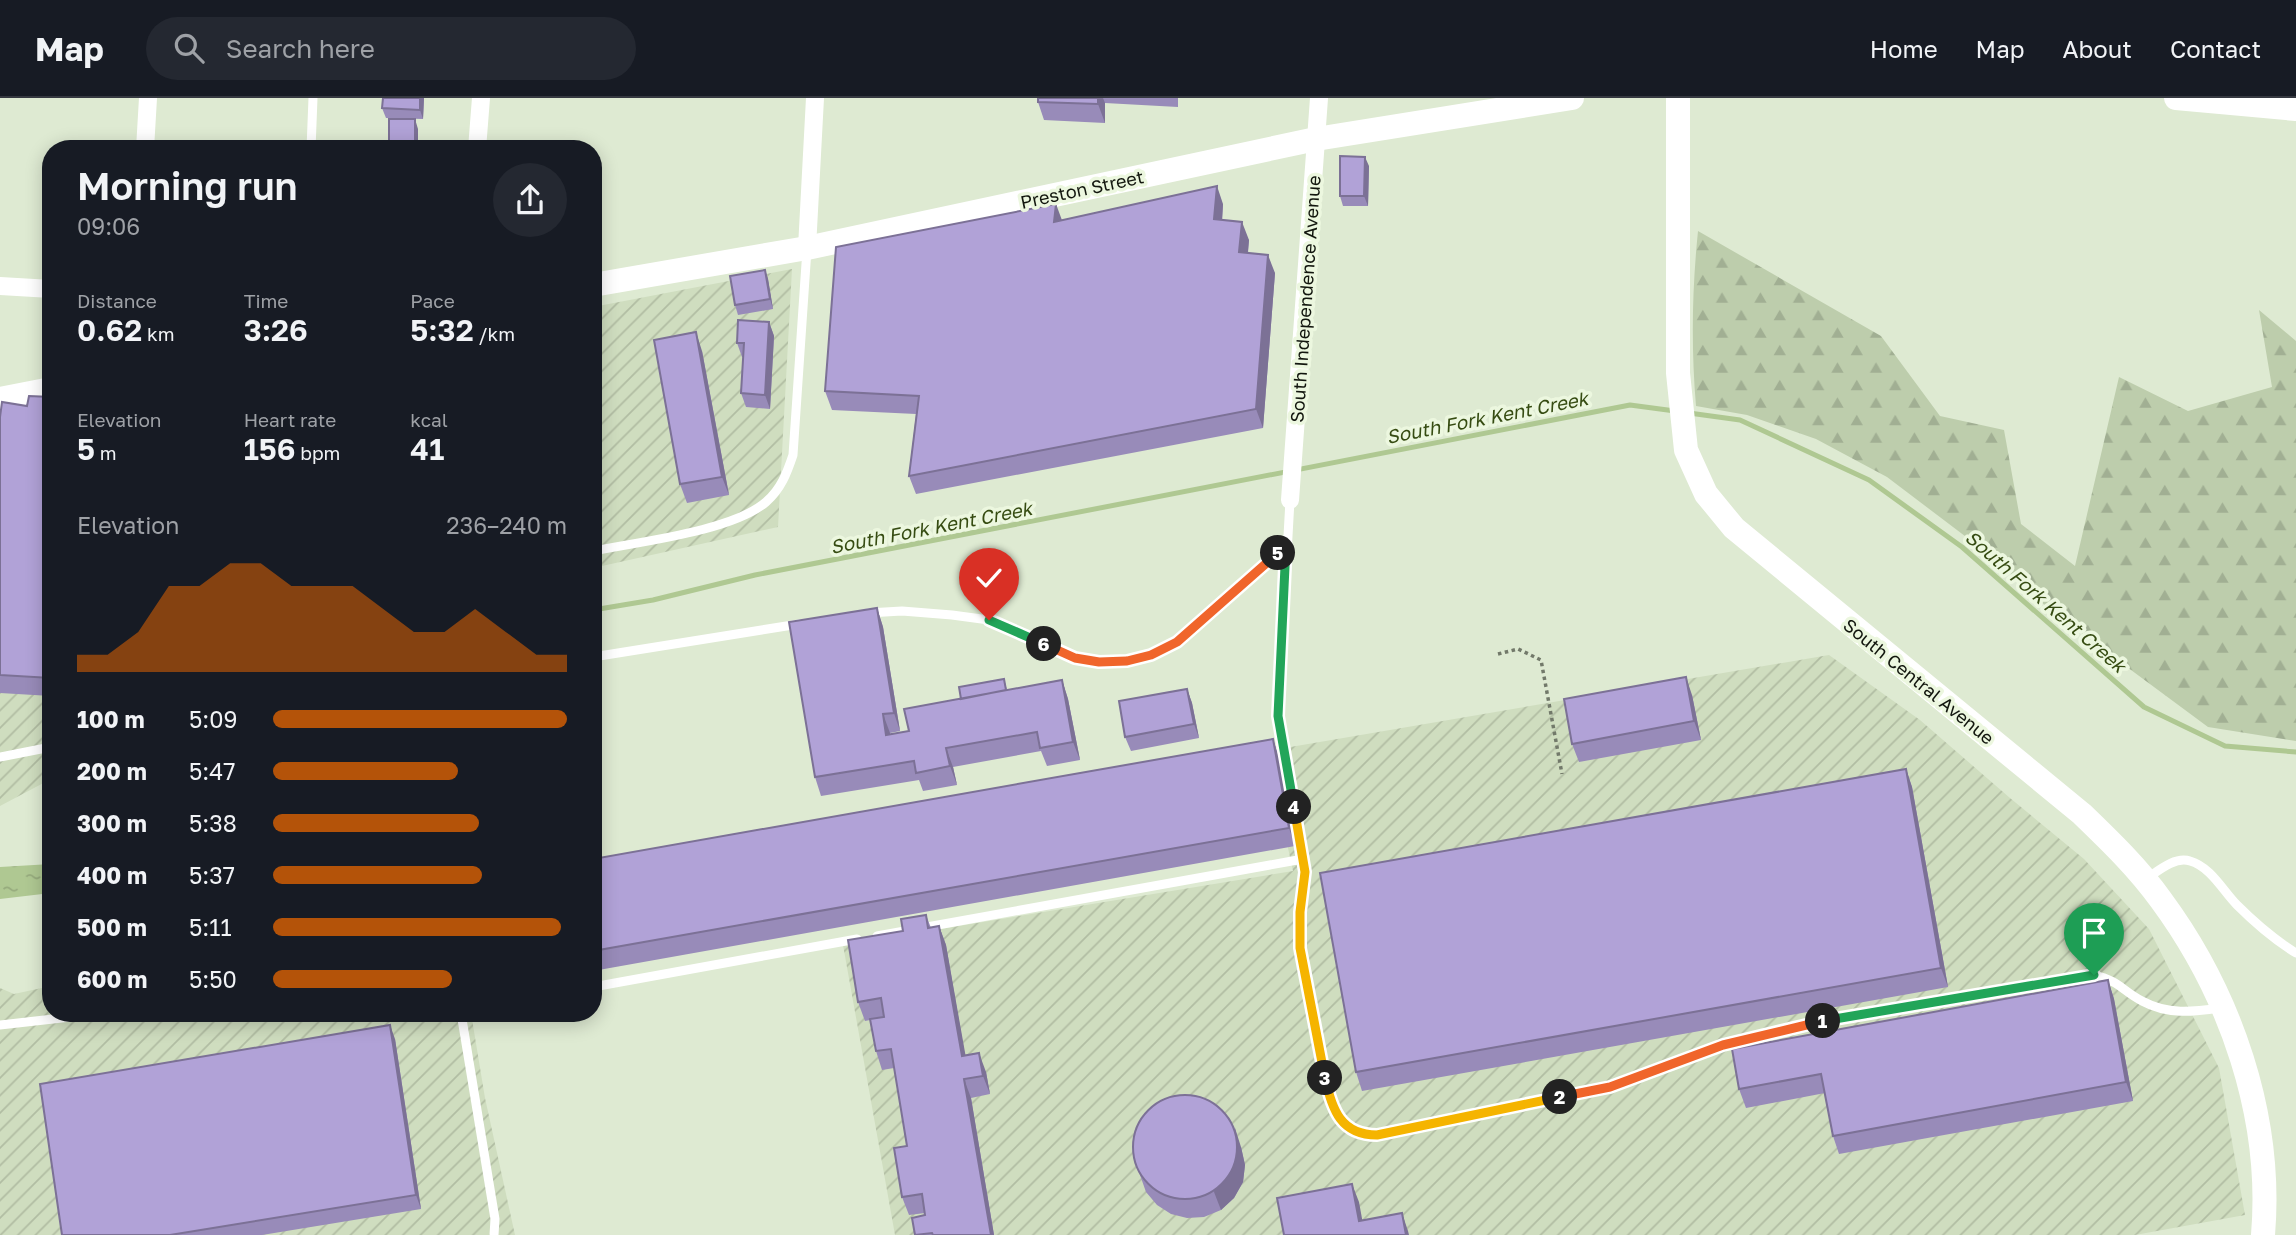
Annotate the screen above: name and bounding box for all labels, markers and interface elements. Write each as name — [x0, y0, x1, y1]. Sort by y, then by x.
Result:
search box — [146, 17, 636, 80]
text: Map — [35, 29, 104, 68]
icon: search — [170, 29, 208, 67]
text: Search here — [226, 33, 375, 64]
text: Home — [1870, 34, 1938, 63]
text: Map — [1976, 34, 2025, 63]
text: About — [2063, 34, 2132, 63]
text: Contact — [2170, 34, 2261, 63]
text: Morning run — [77, 163, 298, 208]
button: share — [493, 163, 567, 237]
street label: Preston Street — [1018, 165, 1146, 213]
street label: South Independence Avenue — [1285, 175, 1325, 423]
text: 09:06 — [77, 212, 140, 240]
text: Distance — [77, 289, 157, 312]
text: Time — [244, 289, 288, 312]
text: Pace — [410, 289, 455, 312]
text: 0.62 — [77, 312, 142, 348]
text: 3:26 — [244, 312, 308, 348]
text: 5:32 — [410, 312, 474, 348]
text: km — [142, 322, 174, 345]
text: /km — [474, 322, 515, 345]
water label: South Fork Kent Creek — [1384, 386, 1592, 448]
text: Elevation — [77, 408, 162, 431]
text: Heart rate — [244, 408, 336, 431]
text: kcal — [410, 408, 448, 431]
text: 5 — [77, 431, 95, 467]
text: 156 — [244, 431, 295, 467]
text: 41 — [410, 431, 444, 467]
text: m — [95, 441, 117, 464]
text: bpm — [295, 441, 340, 464]
water label: South Fork Kent Creek — [828, 496, 1036, 558]
text: Elevation — [77, 511, 179, 539]
text: 236–240 m — [446, 511, 567, 539]
water label: South Fork Kent Creek — [1961, 525, 2133, 678]
pin: 5 — [1260, 536, 1296, 570]
text: 5 — [1272, 541, 1283, 564]
pin — [959, 548, 1019, 620]
icon: check — [970, 559, 1008, 597]
street label: South Central Avenue — [1839, 613, 1999, 749]
pin: 6 — [1026, 626, 1062, 662]
text: 6 — [1037, 632, 1050, 655]
text: 100 m — [77, 705, 145, 733]
text: 5:09 — [189, 705, 237, 733]
text: 200 m — [77, 757, 147, 785]
text: 5:47 — [189, 757, 235, 785]
pin: 4 — [1276, 790, 1312, 824]
text: 4 — [1288, 795, 1299, 818]
text: 300 m — [77, 809, 147, 837]
text: 5:38 — [189, 809, 237, 837]
text: 400 m — [77, 861, 147, 889]
text: 5:37 — [189, 861, 235, 889]
pin — [2064, 903, 2124, 975]
text: 500 m — [77, 913, 147, 941]
text: 5:11 — [189, 913, 232, 941]
icon: arrive — [2075, 914, 2113, 952]
text: 600 m — [77, 965, 147, 993]
text: 5:50 — [189, 965, 237, 993]
pin: 1 — [1806, 1004, 1840, 1038]
text: 1 — [1818, 1009, 1827, 1032]
pin: 3 — [1308, 1060, 1342, 1096]
text: 3 — [1319, 1066, 1330, 1089]
pin: 2 — [1542, 1080, 1578, 1114]
text: 2 — [1554, 1085, 1565, 1108]

